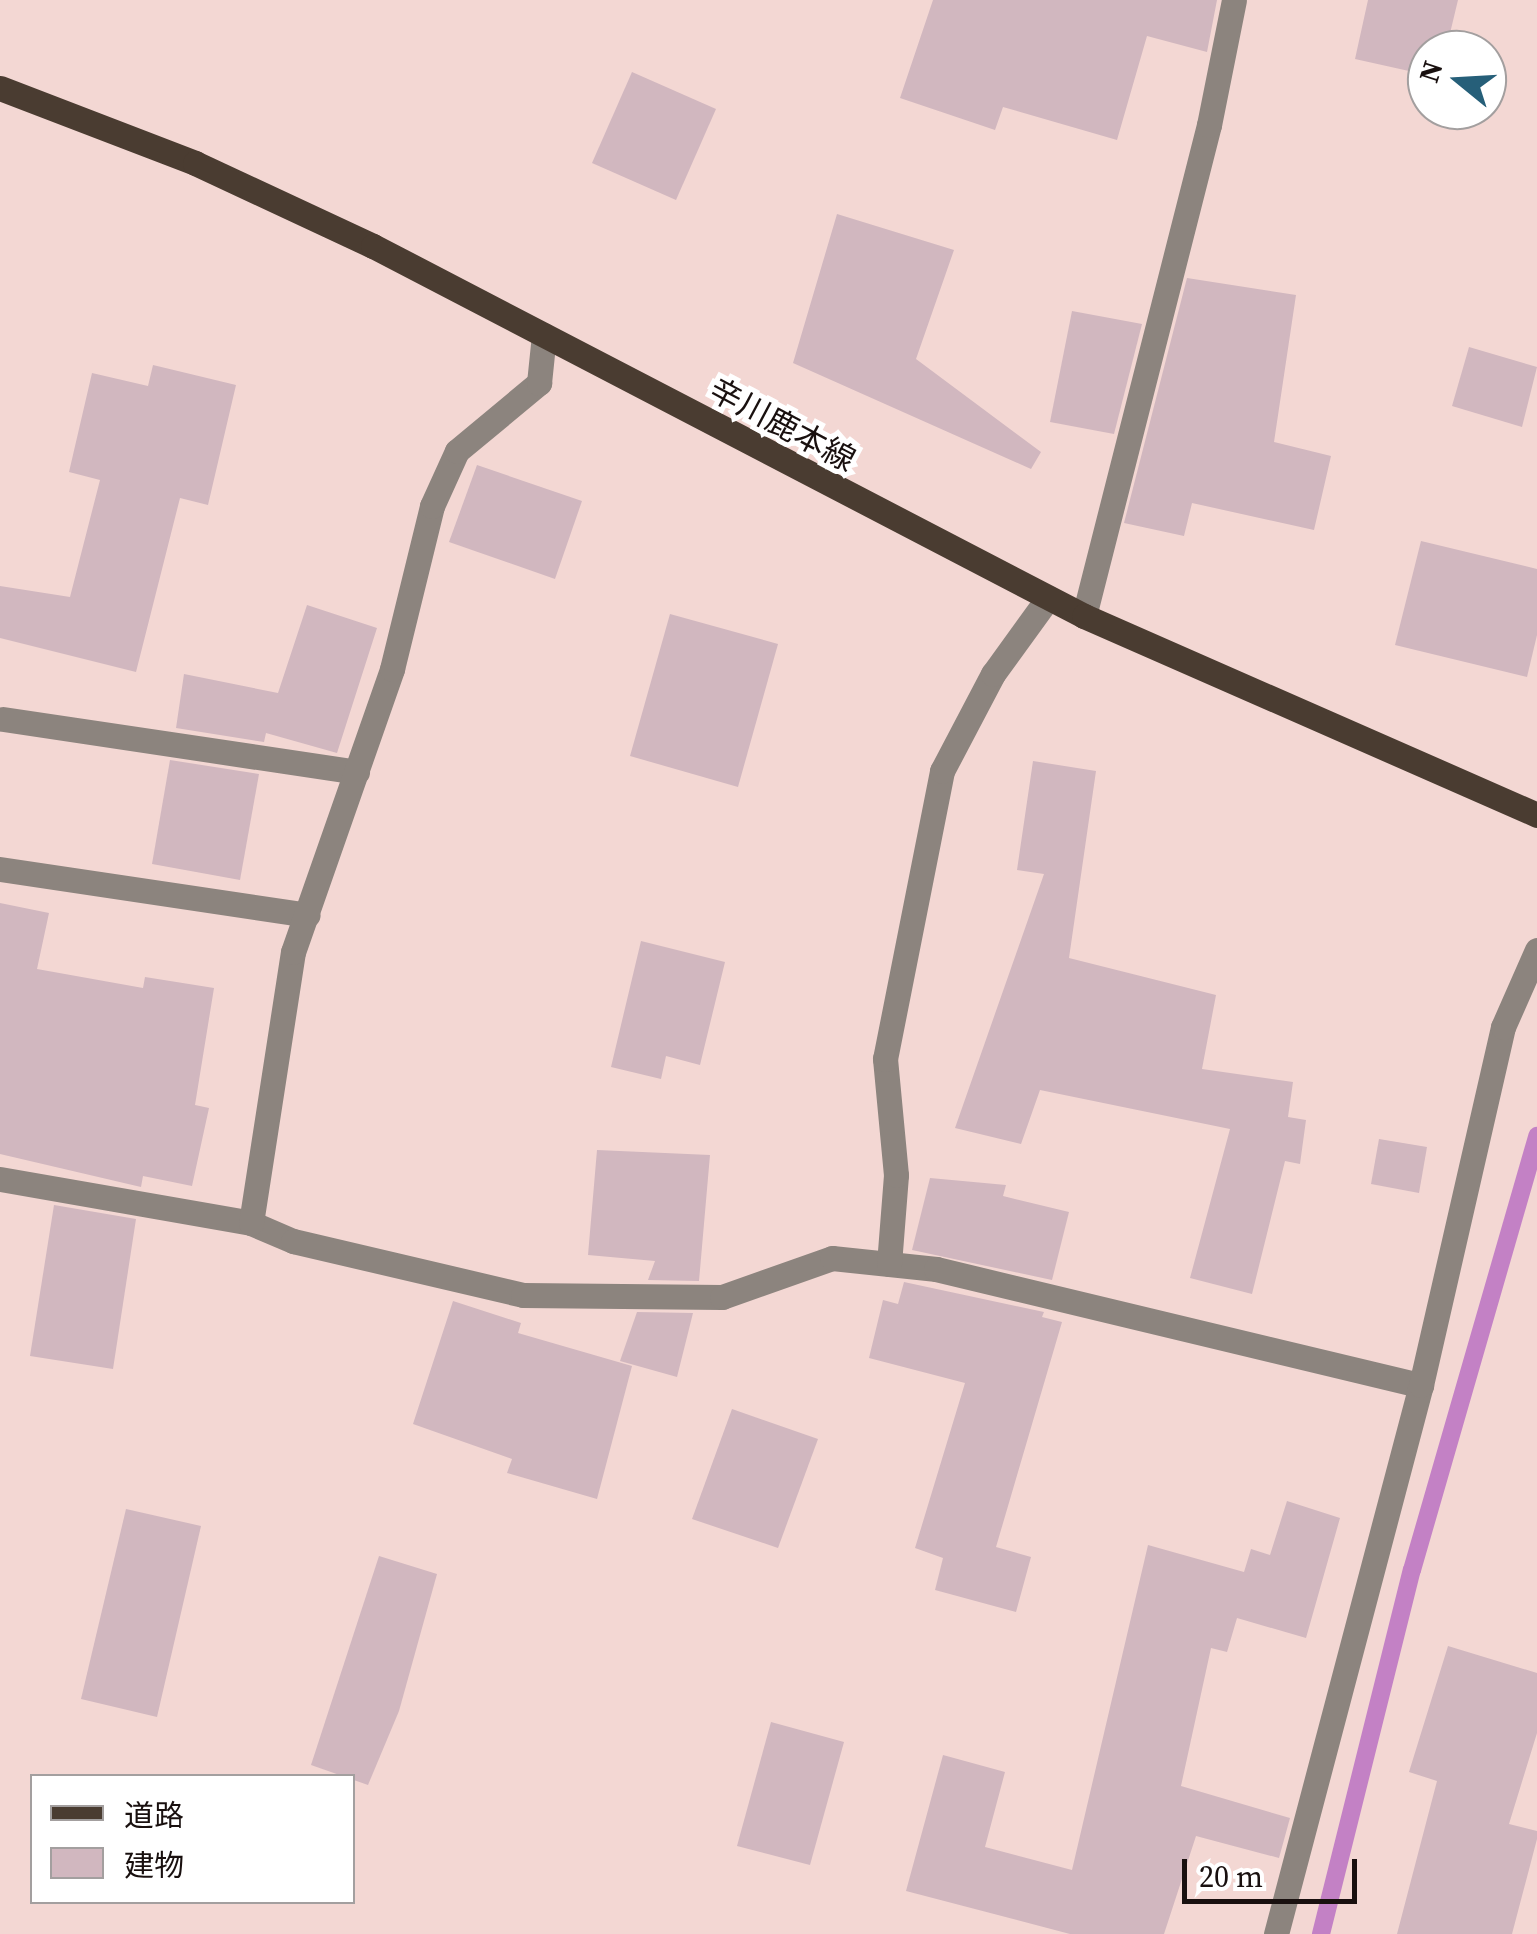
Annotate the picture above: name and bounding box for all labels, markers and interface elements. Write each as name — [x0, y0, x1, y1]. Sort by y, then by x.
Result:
north arrow — [1407, 30, 1507, 130]
text: N — [1409, 56, 1452, 87]
street label: 辛川鹿本線 — [702, 370, 862, 480]
legend — [30, 1774, 355, 1904]
text: 道路 — [124, 1795, 184, 1836]
scale bar — [1187, 1839, 1362, 1901]
text: 建物 — [124, 1845, 184, 1886]
text: 20 m — [1199, 1856, 1263, 1897]

